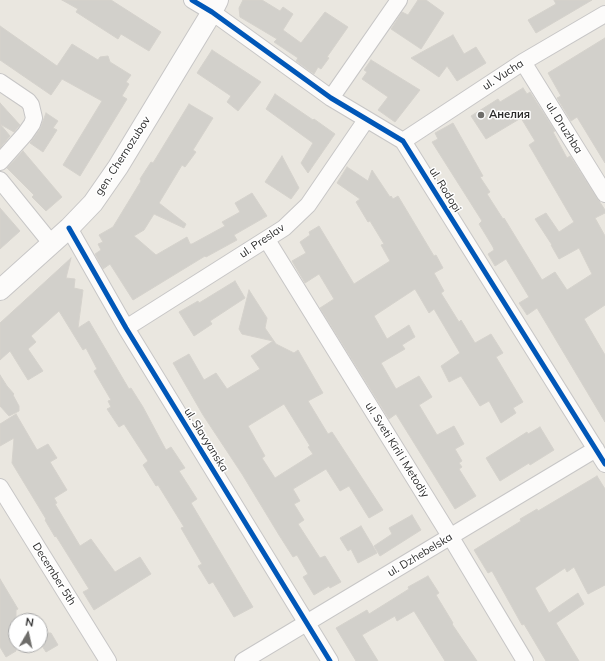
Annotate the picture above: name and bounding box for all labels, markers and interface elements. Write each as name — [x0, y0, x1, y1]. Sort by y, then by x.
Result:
street label: ul. Vucha — [480, 57, 526, 93]
street label: ul. Druzhba — [543, 100, 585, 156]
place label: Анелия — [489, 108, 530, 122]
marker: Анелия — [476, 110, 486, 120]
street label: gen. Chernozubov — [92, 114, 154, 198]
street label: ul. Rodopi — [426, 165, 464, 215]
street label: ul. Preslav — [237, 221, 287, 261]
street label: ul. Sveti Kiril i Metodiy — [362, 400, 432, 500]
street label: ul. Slavyanska — [181, 406, 231, 474]
street label: ul. Dzhebelska — [385, 530, 455, 580]
street label: December 5th — [29, 540, 79, 608]
north arrow — [8, 613, 48, 653]
text: N — [25, 615, 35, 630]

